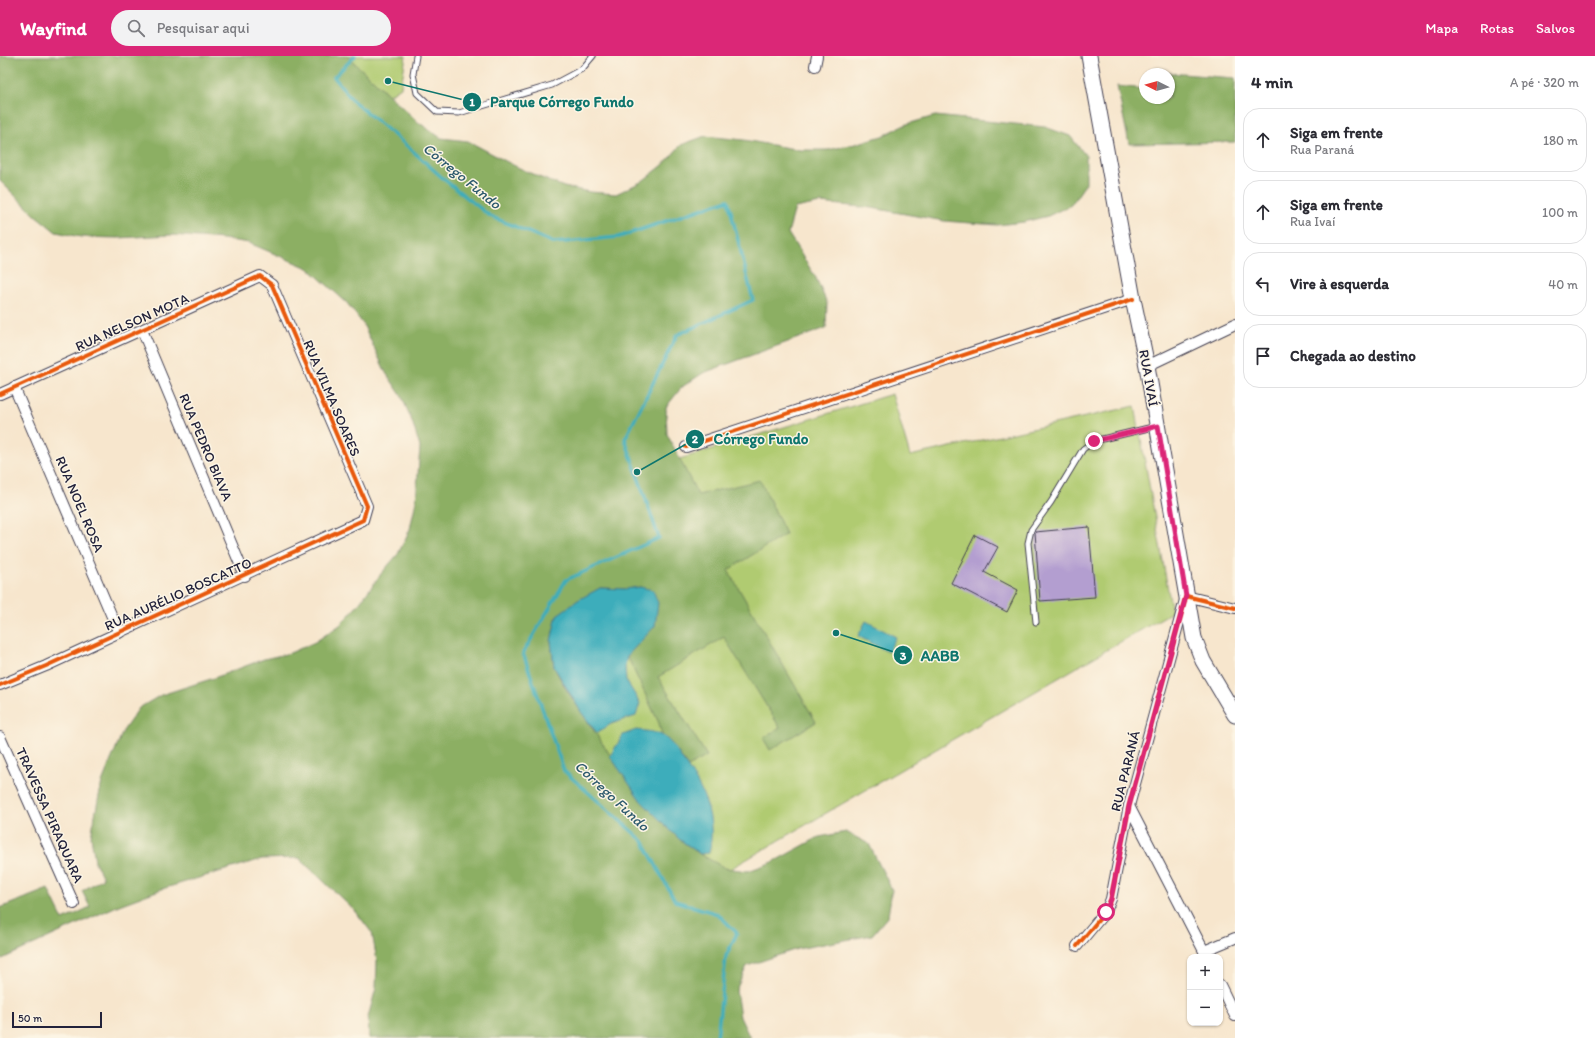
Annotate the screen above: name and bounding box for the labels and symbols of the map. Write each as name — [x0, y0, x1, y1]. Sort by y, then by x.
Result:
north arrow — [1139, 68, 1175, 104]
callout: Parque Córrego Fundo — [462, 88, 641, 115]
text: Parque Córrego Fundo — [490, 93, 634, 112]
text: 1 — [469, 95, 475, 109]
water label: Córrego Fundo — [419, 139, 506, 214]
street label: RUA NELSON MOTA — [73, 290, 192, 355]
street label: RUA VILMA SOARES — [299, 338, 364, 459]
street label: RUA IVAÍ — [1135, 348, 1162, 408]
street label: RUA PEDRO BIAVA — [175, 391, 236, 504]
callout: Córrego Fundo — [685, 426, 816, 453]
text: Córrego Fundo — [714, 430, 809, 449]
text: 2 — [692, 432, 699, 446]
route end — [1085, 432, 1103, 450]
street label: RUA NOEL ROSA — [52, 454, 107, 555]
street label: RUA AURÉLIO BOSCATTO — [102, 554, 254, 635]
callout: AABB — [893, 642, 967, 669]
text: AABB — [920, 647, 960, 665]
text: 3 — [900, 649, 907, 663]
street label: RUA PARANÁ — [1107, 729, 1144, 813]
street label: TRAVESSA PIRAQUARA — [12, 745, 87, 885]
water label: Córrego Fundo — [571, 757, 654, 836]
route start — [1097, 903, 1115, 921]
scale bar — [12, 1010, 102, 1029]

